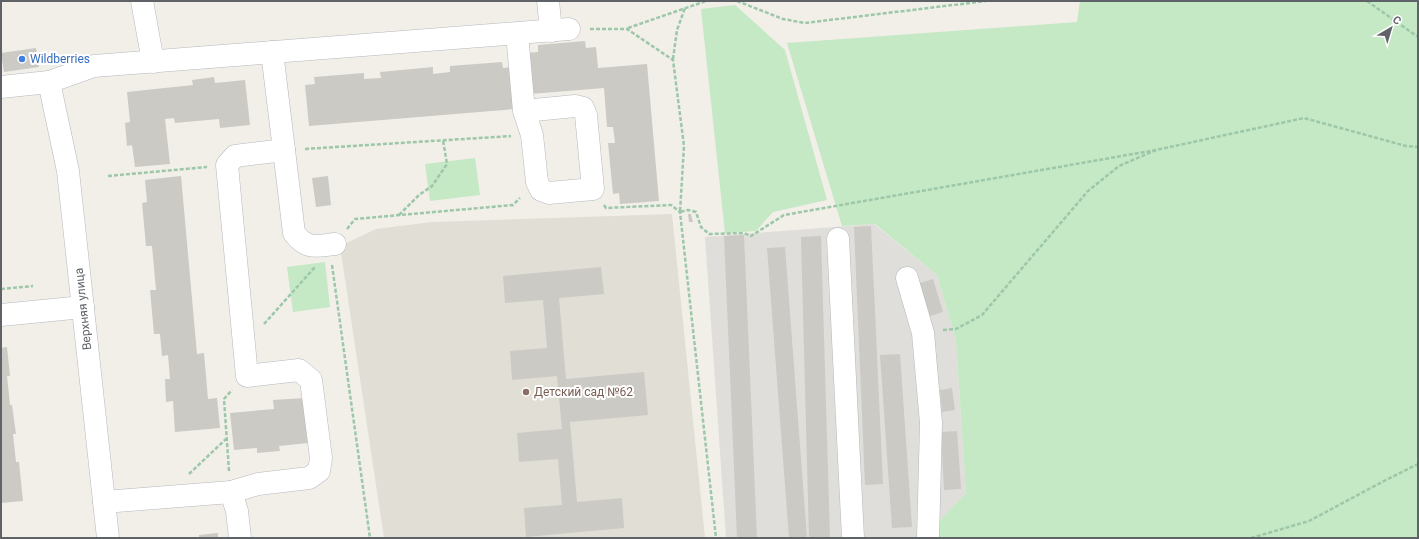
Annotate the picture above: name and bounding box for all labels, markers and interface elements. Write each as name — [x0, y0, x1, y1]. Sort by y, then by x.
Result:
north arrow — [1371, 8, 1411, 48]
text: С — [1390, 13, 1404, 28]
place label: Wildberries — [30, 52, 90, 66]
marker: Wildberries — [17, 54, 27, 64]
street label: Верхняя улица — [72, 267, 94, 351]
place label: Детский сад №62 — [534, 385, 633, 399]
marker: Детский сад №62 — [521, 387, 531, 397]

